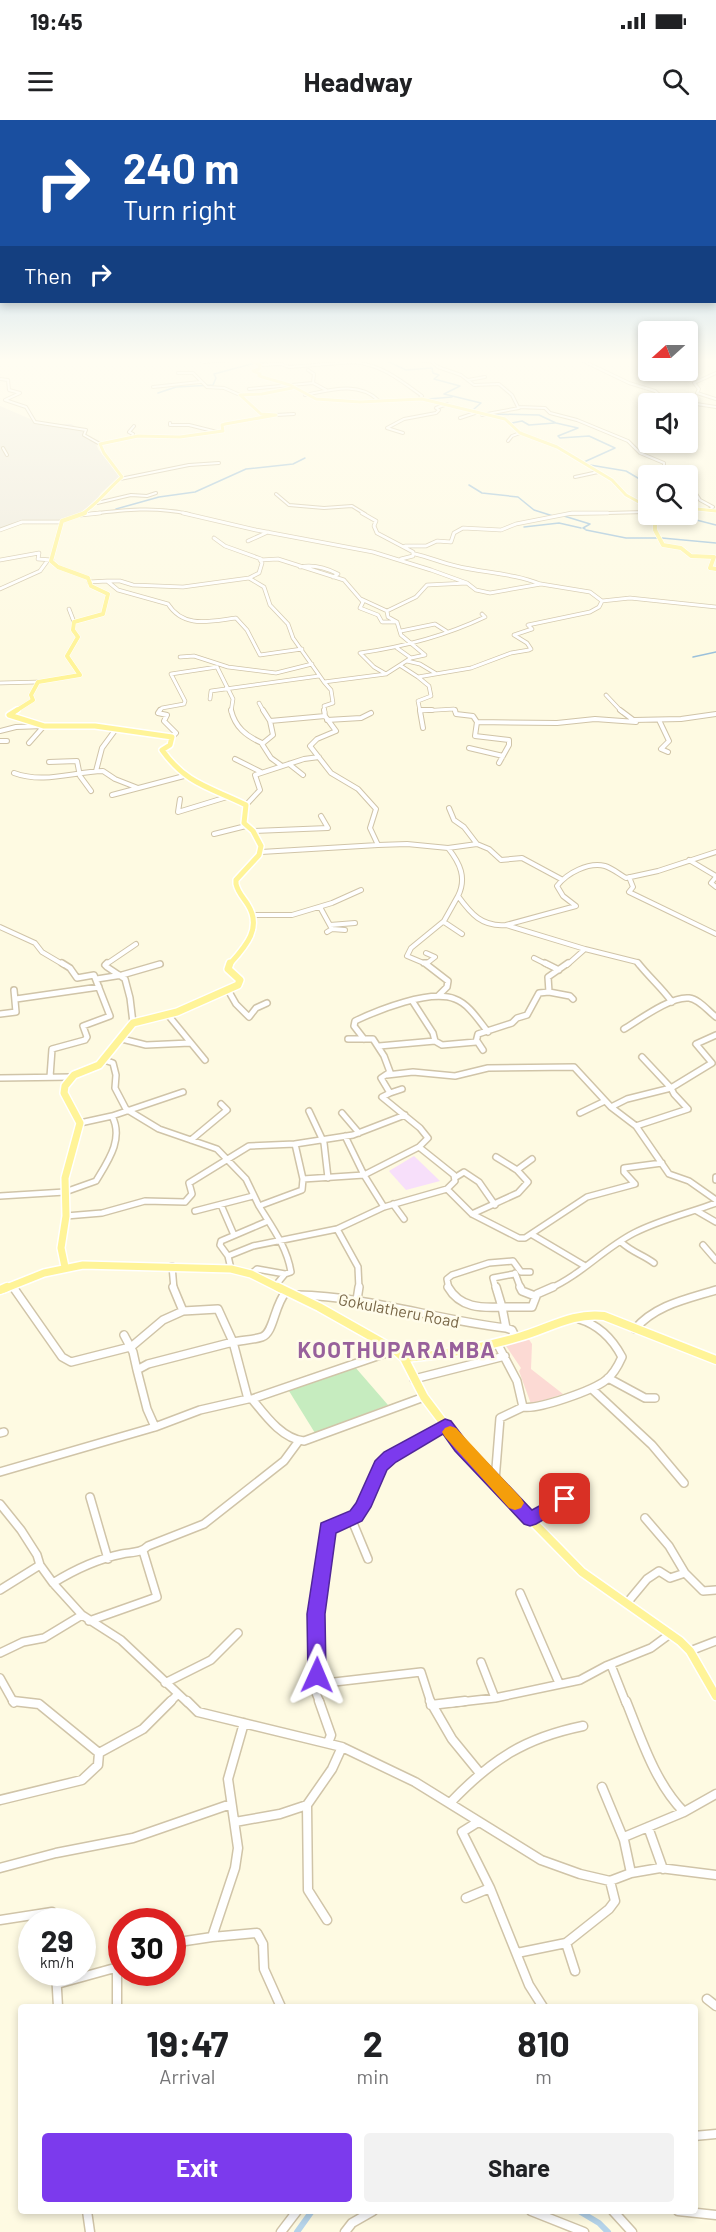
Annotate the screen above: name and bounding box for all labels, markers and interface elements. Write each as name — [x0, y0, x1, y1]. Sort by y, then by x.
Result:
text: 19:45 — [30, 8, 83, 34]
icon: menu — [24, 65, 57, 98]
text: Headway — [304, 65, 413, 97]
icon: search — [659, 65, 692, 98]
text: 240 m — [123, 142, 239, 192]
icon: right — [24, 144, 102, 222]
text: Turn right — [123, 193, 237, 225]
icon: right — [84, 258, 117, 291]
text: Then — [24, 262, 72, 288]
north arrow — [638, 321, 698, 381]
map controls — [638, 321, 698, 525]
button: sound — [638, 393, 698, 453]
button: search — [638, 465, 698, 525]
street label: Gokulatheru Road — [337, 1289, 461, 1331]
district label: KOOTHUPARAMBA — [298, 1336, 496, 1362]
pin — [539, 1473, 590, 1524]
icon: arrive — [548, 1482, 581, 1515]
position arrow — [285, 1643, 349, 1707]
speed limit sign: 30 — [108, 1908, 186, 1986]
text: 29 — [41, 1922, 73, 1958]
text: km/h — [40, 1953, 74, 1971]
text: 19:47 — [146, 2021, 228, 2064]
text: 2 — [363, 2021, 383, 2064]
text: 810 — [517, 2021, 570, 2064]
text: Arrival — [159, 2064, 215, 2088]
text: min — [357, 2064, 389, 2088]
text: m — [535, 2064, 552, 2088]
button: Exit — [42, 2133, 352, 2202]
button: Share — [364, 2133, 674, 2202]

